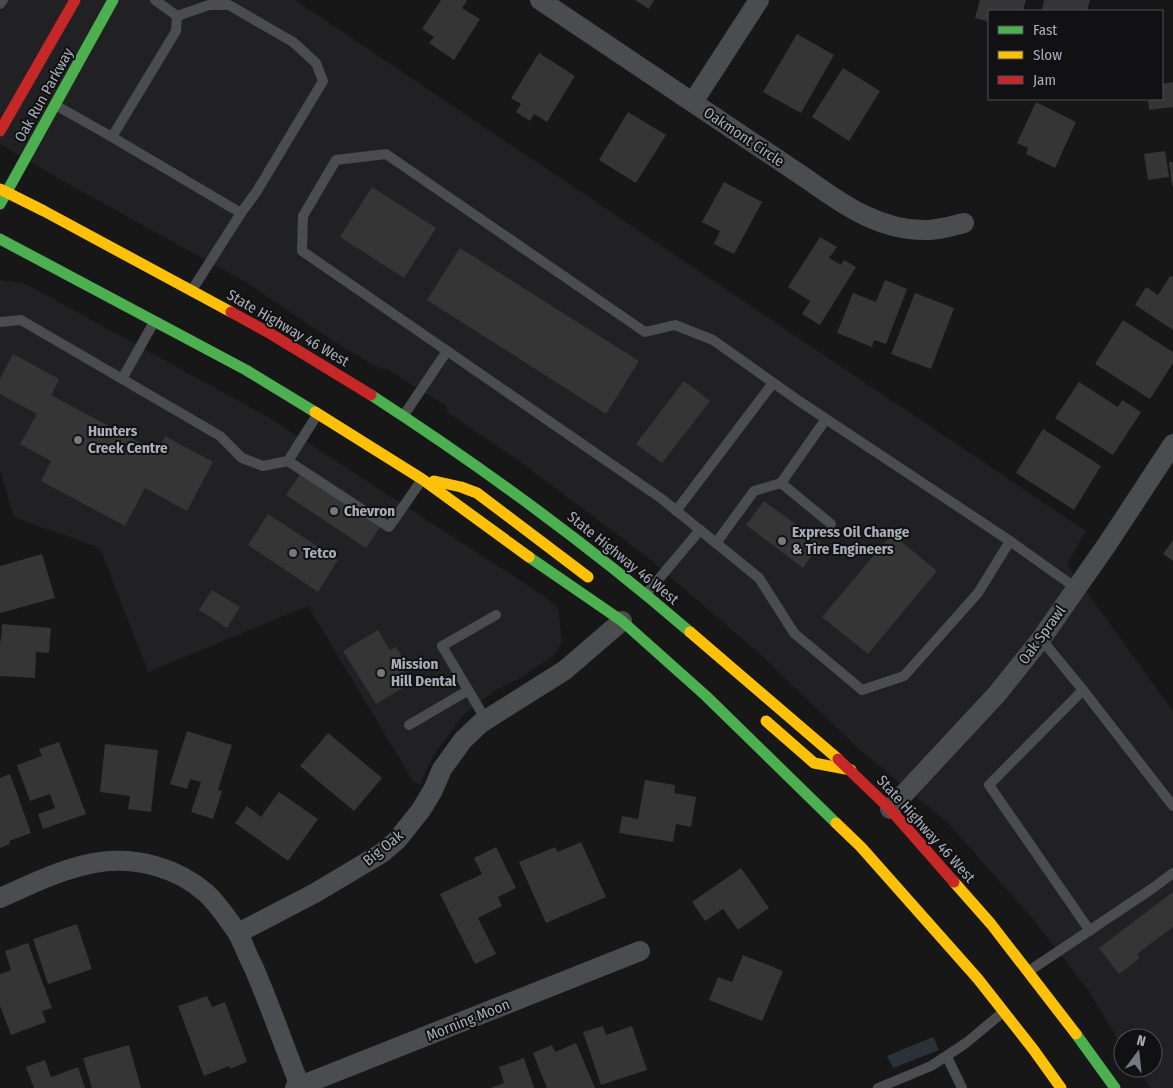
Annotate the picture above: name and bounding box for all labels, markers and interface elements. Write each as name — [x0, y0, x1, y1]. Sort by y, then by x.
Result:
legend — [988, 10, 1163, 100]
text: Fast — [1033, 21, 1057, 39]
street label: Oak Run Parkway — [11, 45, 77, 145]
text: Slow — [1033, 46, 1062, 64]
text: Jam — [1033, 71, 1056, 89]
street label: Oakmont Circle — [700, 103, 788, 171]
street label: State Highway 46 West — [224, 286, 352, 370]
place label: Hunters Creek Centre — [88, 422, 168, 457]
marker: Hunters Creek Centre — [72, 434, 84, 446]
place label: Chevron — [344, 502, 395, 520]
marker: Chevron — [328, 505, 340, 517]
street label: State Highway 46 West — [564, 508, 682, 608]
place label: Express Oil Change & Tire Engineers — [792, 523, 910, 558]
marker: Express Oil Change & Tire Engineers — [776, 535, 788, 547]
place label: Tetco — [303, 544, 336, 562]
marker: Tetco — [287, 547, 299, 559]
street label: Oak Sprawl — [1015, 602, 1069, 668]
place label: Mission Hill Dental — [391, 655, 457, 690]
marker: Mission Hill Dental — [375, 667, 387, 679]
street label: State Highway 46 West — [873, 772, 979, 886]
street label: Big Oak — [359, 826, 407, 870]
street label: Morning Moon — [424, 995, 512, 1045]
north arrow — [1113, 1028, 1163, 1078]
text: N — [1135, 1032, 1147, 1050]

